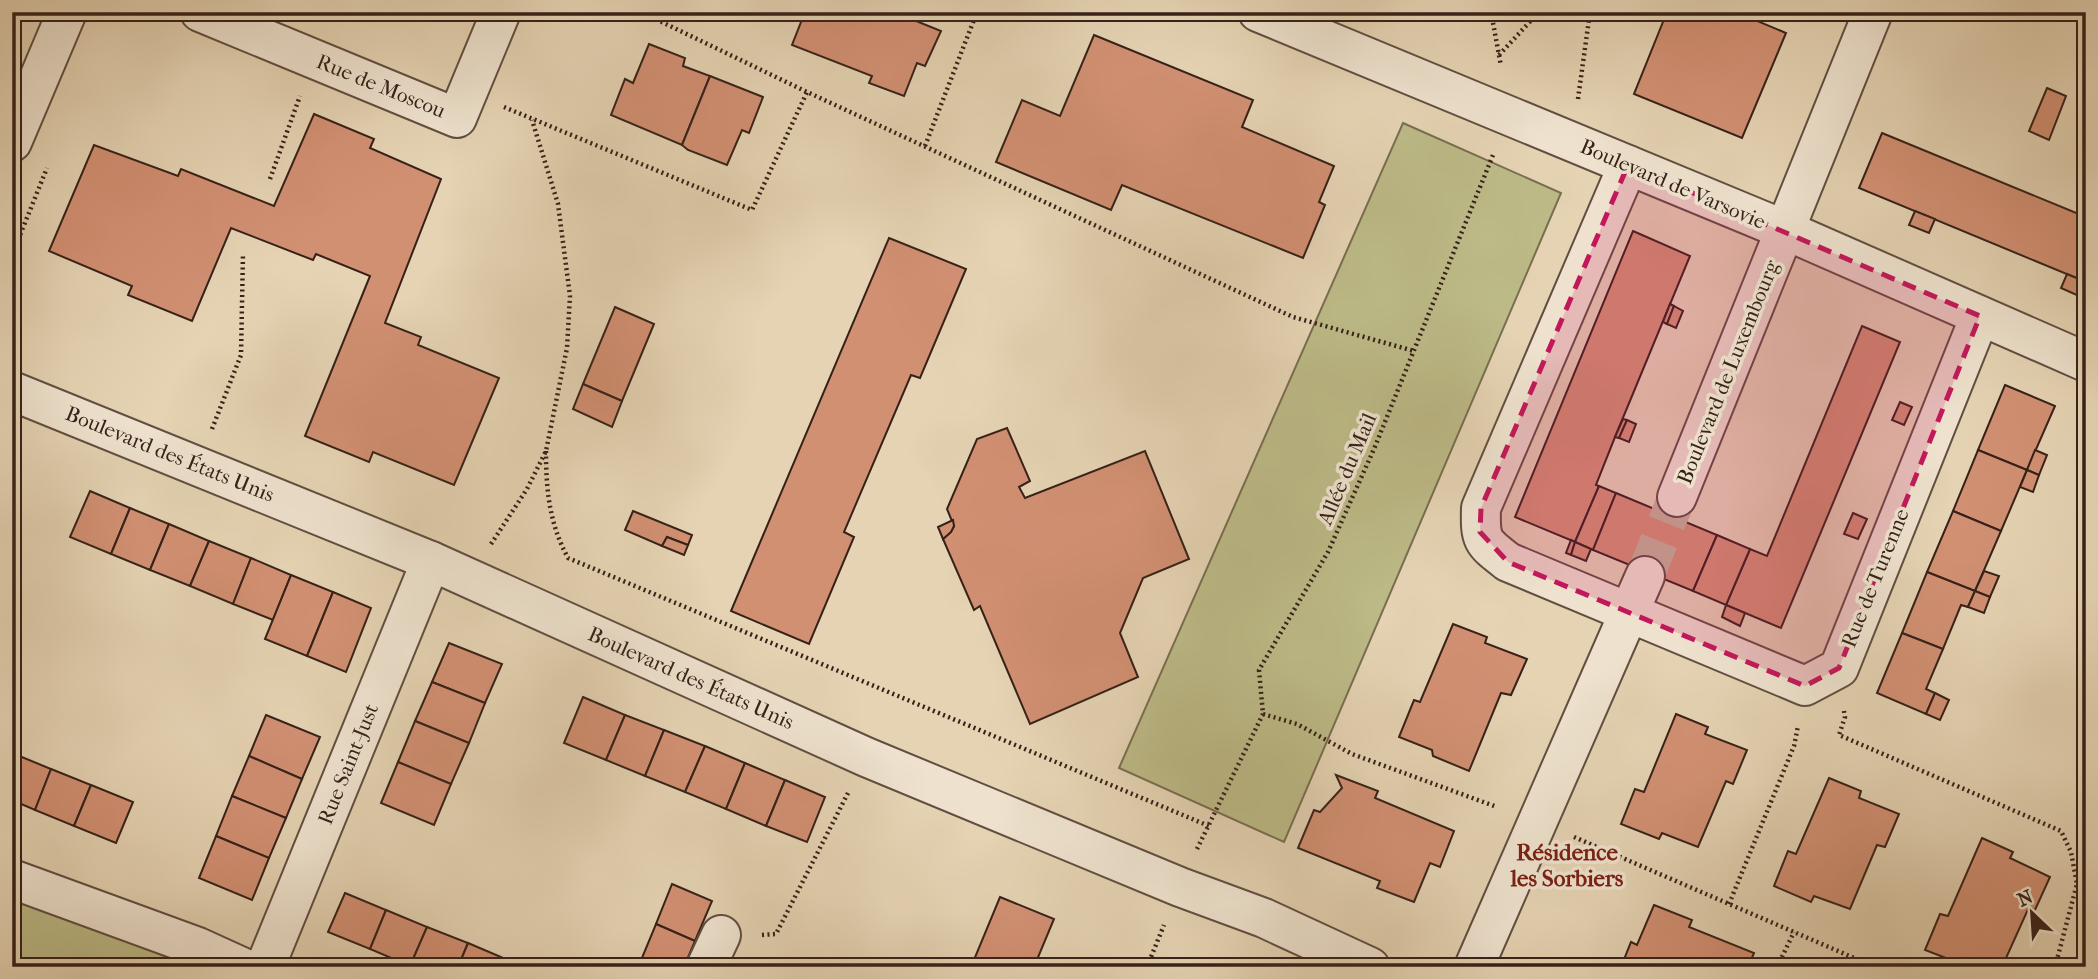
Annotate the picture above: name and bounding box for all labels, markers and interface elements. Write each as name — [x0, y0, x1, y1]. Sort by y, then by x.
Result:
street label: Rue de Moscou — [313, 49, 449, 123]
street label: Boulevard de Varsovie — [1577, 134, 1769, 234]
street label: Boulevard de Luxembourg — [1672, 256, 1784, 487]
street label: Boulevard des États Unis — [62, 401, 278, 507]
street label: Allée du Mail — [1312, 409, 1381, 529]
street label: Rue de Turenne — [1836, 505, 1914, 651]
street label: Boulevard des États Unis — [584, 622, 798, 734]
street label: Rue Saint-Just — [313, 700, 383, 828]
district label: Résidence les Sorbiers — [1510, 839, 1624, 892]
north arrow — [1996, 878, 2066, 948]
text: N — [2014, 885, 2037, 912]

